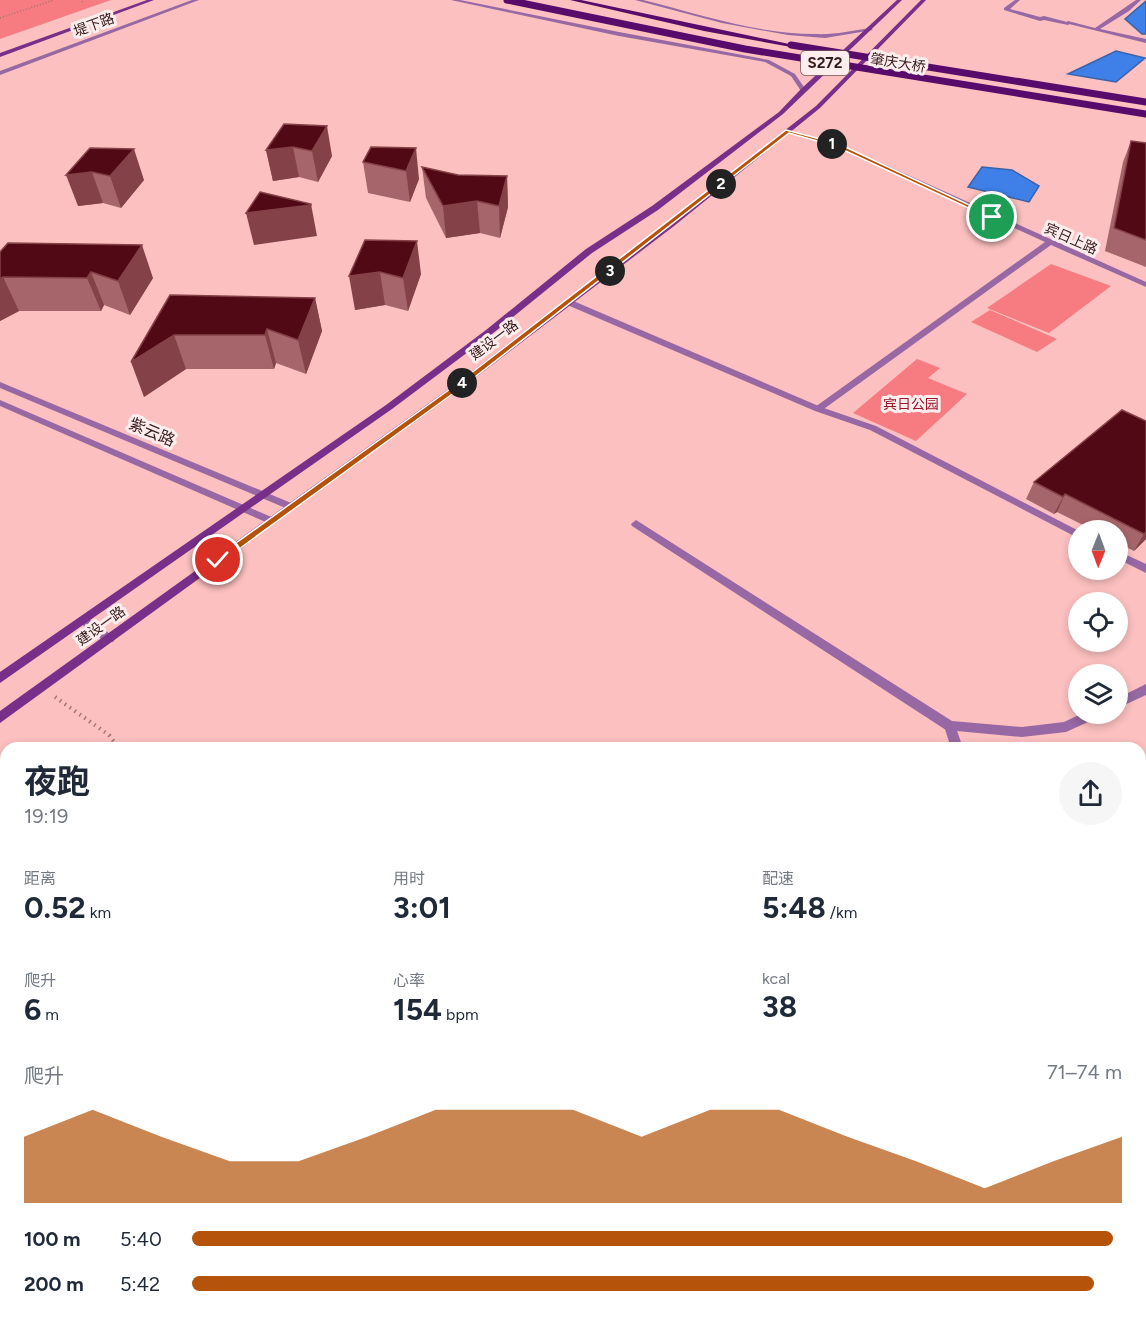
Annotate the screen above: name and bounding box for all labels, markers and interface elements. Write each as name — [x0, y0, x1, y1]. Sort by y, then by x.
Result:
street label: 堤下路 — [71, 10, 117, 40]
street label: 肇庆大桥 — [869, 50, 927, 76]
road number: S272 — [801, 51, 849, 75]
pin: 1 — [817, 129, 847, 159]
text: 1 — [829, 134, 835, 153]
pin: 2 — [706, 169, 736, 199]
text: 2 — [716, 174, 726, 193]
pin — [966, 191, 1017, 242]
icon: arrive — [975, 200, 1008, 233]
street label: 宾日上路 — [1042, 220, 1100, 258]
pin: 3 — [595, 256, 625, 286]
text: 3 — [606, 261, 614, 280]
street label: 建设一路 — [467, 316, 521, 364]
pin: 4 — [447, 368, 477, 398]
text: 4 — [457, 373, 467, 392]
park label: 宾日公园 — [883, 396, 939, 413]
street label: 紫云路 — [126, 414, 178, 450]
north arrow — [1068, 520, 1128, 580]
map controls — [1068, 520, 1128, 724]
pin — [192, 534, 243, 585]
icon: check — [201, 543, 234, 576]
button: locate — [1068, 592, 1128, 652]
street label: 建设一路 — [73, 603, 129, 649]
button: layers — [1068, 664, 1128, 724]
text: 夜跑 — [24, 762, 90, 801]
button: share — [1059, 762, 1122, 825]
text: 19:19 — [24, 804, 68, 828]
text: 距离 — [24, 869, 56, 888]
text: 用时 — [393, 869, 425, 888]
text: 配速 — [762, 869, 794, 888]
text: 0.52 — [24, 889, 86, 926]
text: 3:01 — [393, 889, 451, 926]
text: 5:48 — [762, 889, 826, 926]
text: km — [86, 903, 111, 922]
text: /km — [826, 903, 857, 922]
text: kcal — [762, 969, 790, 988]
text: 爬升 — [24, 971, 56, 990]
text: 心率 — [393, 971, 425, 990]
text: 38 — [762, 988, 797, 1025]
text: 6 — [24, 991, 41, 1028]
text: 154 — [393, 991, 442, 1028]
text: m — [41, 1005, 59, 1024]
text: bpm — [442, 1005, 479, 1024]
text: 71–74 m — [1047, 1060, 1122, 1084]
text: 爬升 — [24, 1064, 64, 1088]
text: 100 m — [24, 1227, 81, 1251]
text: 5:40 — [120, 1227, 162, 1251]
text: 200 m — [24, 1272, 84, 1296]
text: 5:42 — [120, 1272, 160, 1296]

